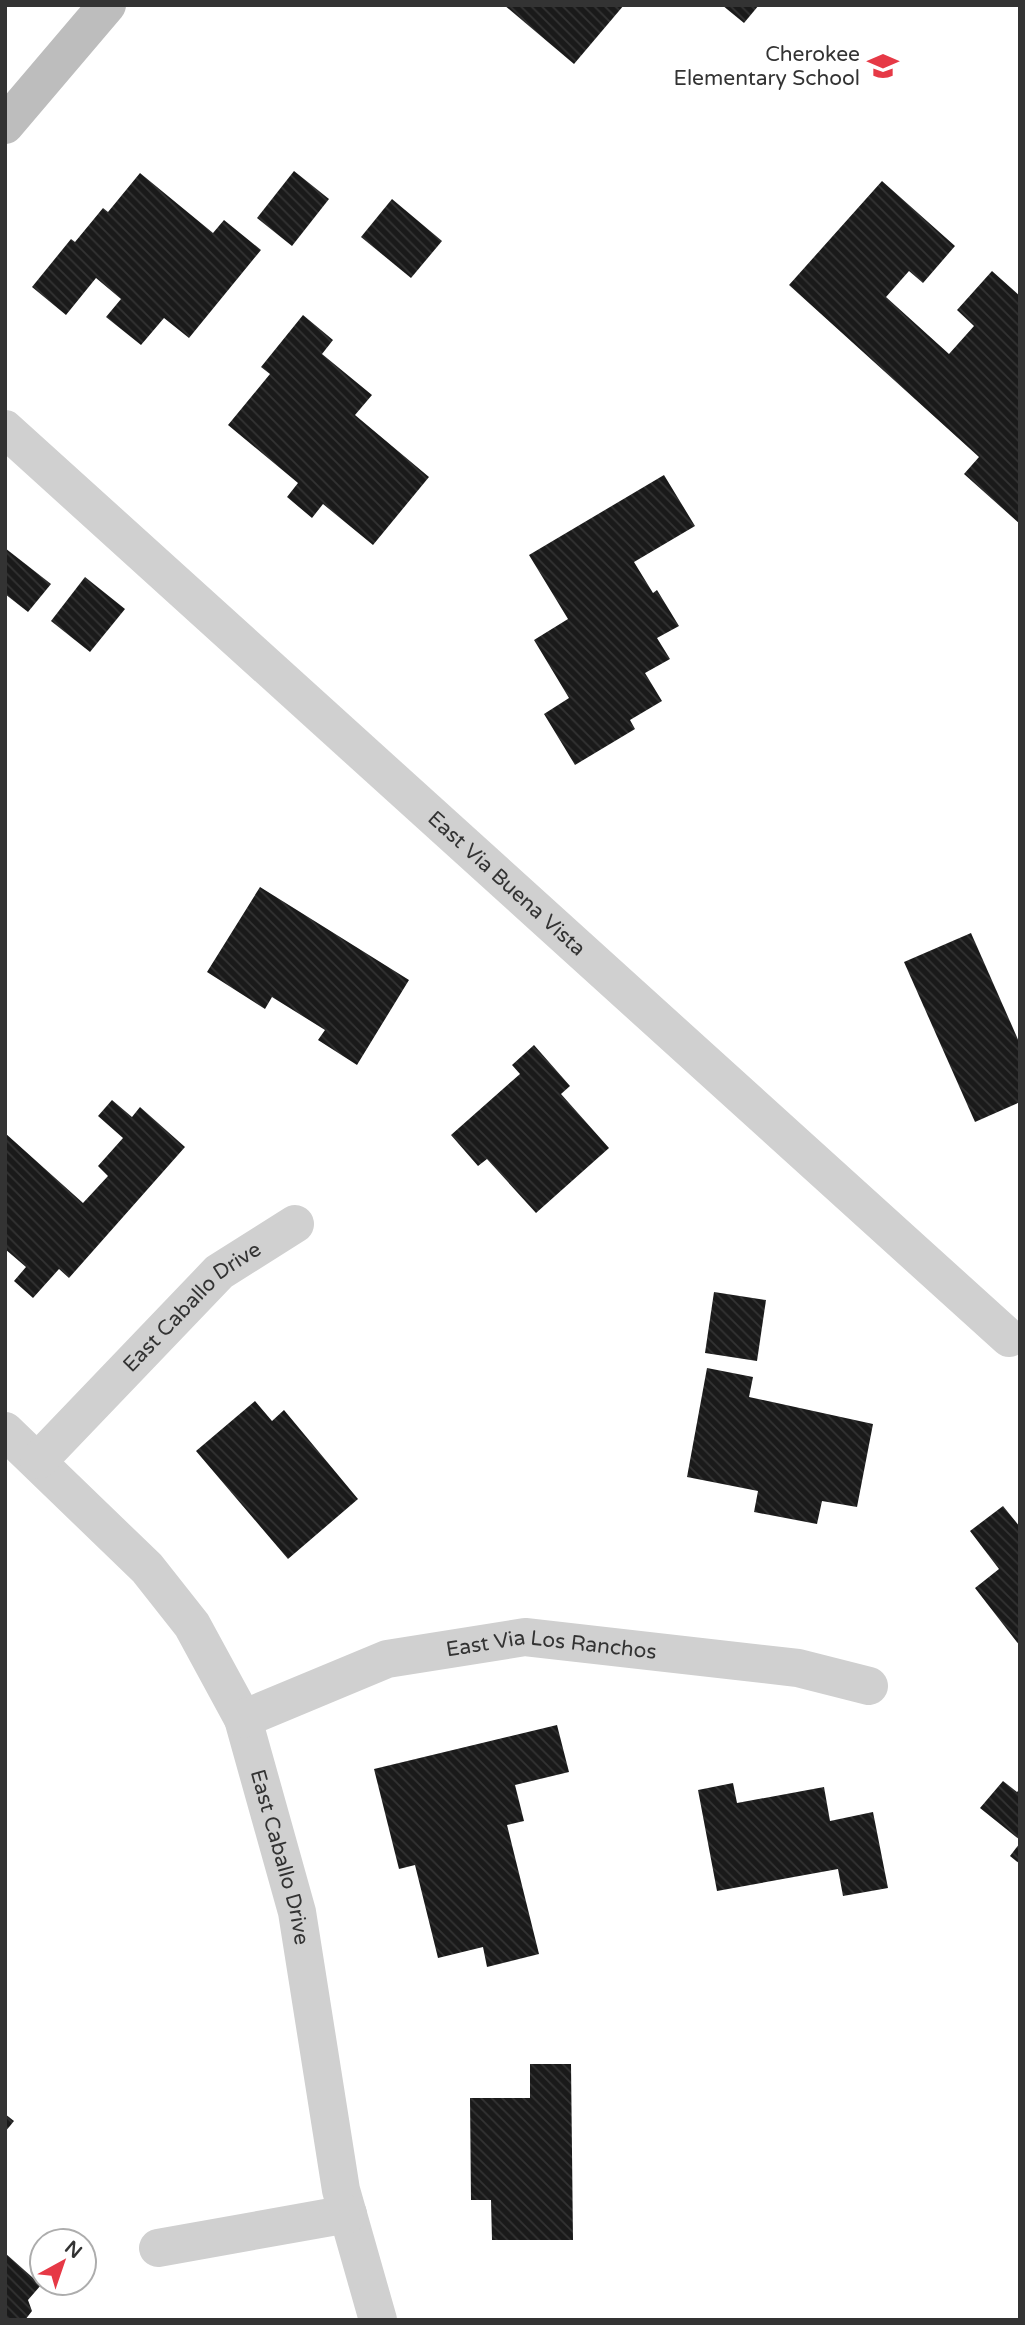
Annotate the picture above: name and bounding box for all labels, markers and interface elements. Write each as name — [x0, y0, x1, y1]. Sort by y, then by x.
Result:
place label: Cherokee Elementary School — [673, 42, 860, 91]
school or university icon: Cherokee Elementary School — [866, 49, 900, 83]
street label: East Via Buena Vista — [423, 806, 591, 961]
street label: East Caballo Drive — [118, 1236, 266, 1377]
street label: East Via Los Ranchos — [444, 1625, 658, 1664]
street label: East Caballo Drive — [245, 1767, 315, 1947]
north arrow — [28, 2227, 98, 2297]
text: N — [60, 2236, 86, 2263]

